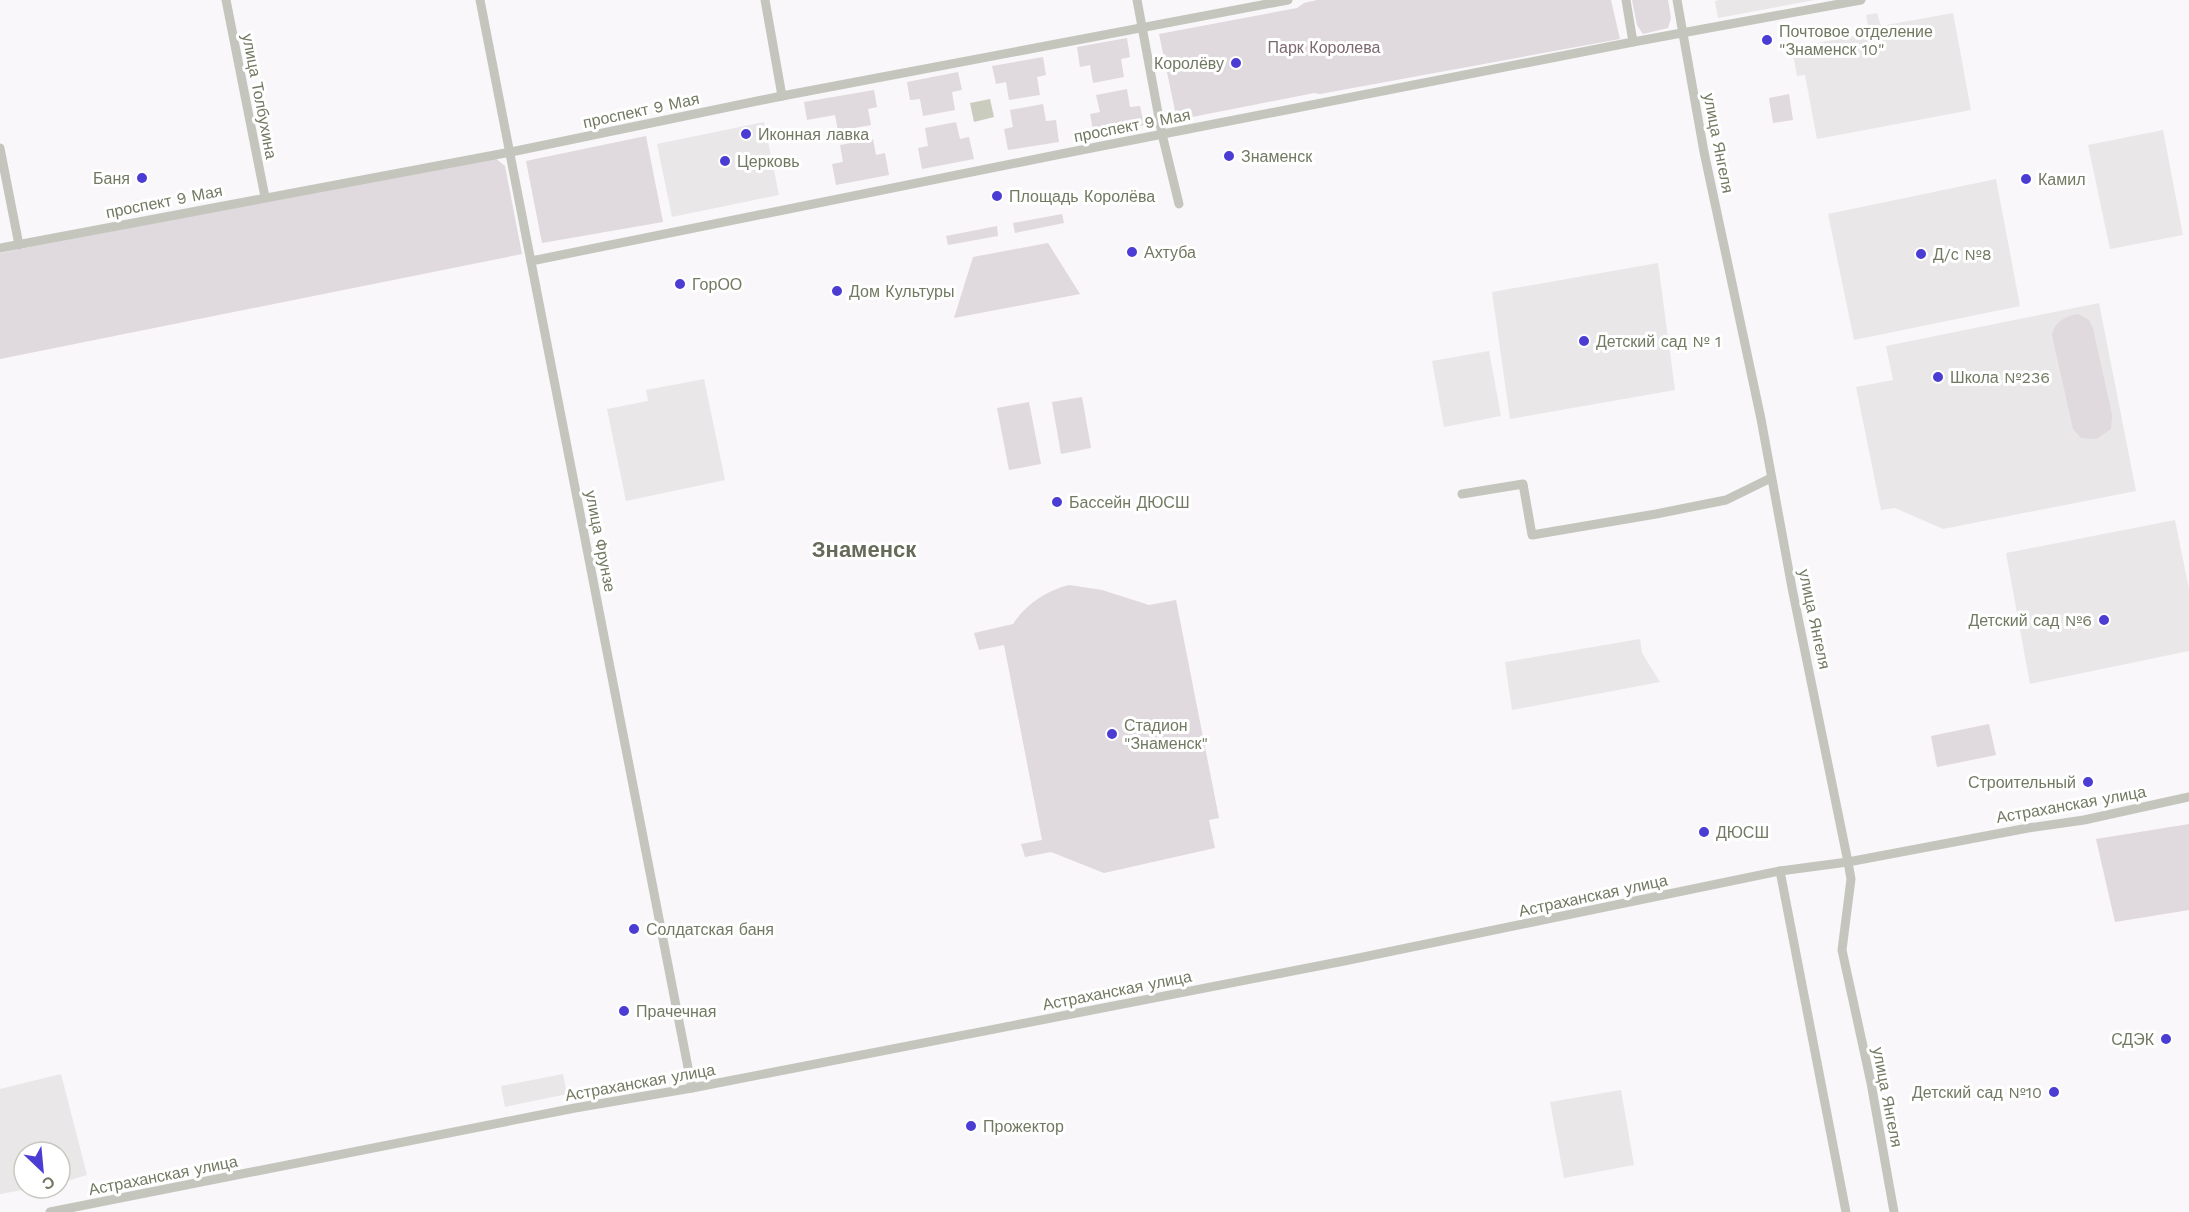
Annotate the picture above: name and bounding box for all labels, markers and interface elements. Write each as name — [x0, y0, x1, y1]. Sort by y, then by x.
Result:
place label: Почтовое отделение "Знаменск 10" — [1779, 22, 1933, 59]
street label: улица Толбухина — [238, 32, 281, 160]
marker: Почтовое отделение "Знаменск 10" — [1760, 33, 1774, 47]
park label: Парк Королева — [1268, 38, 1381, 57]
place label: Королёву — [1154, 54, 1224, 73]
marker: Королёву — [1229, 56, 1243, 70]
street label: проспект 9 Мая — [581, 89, 701, 132]
street label: улица Янгеля — [1699, 91, 1738, 195]
street label: проспект 9 Мая — [1072, 105, 1192, 146]
place label: Иконная лавка — [758, 125, 869, 144]
marker: Иконная лавка — [739, 127, 753, 141]
place label: Знаменск — [1241, 147, 1313, 166]
marker: Знаменск — [1222, 149, 1236, 163]
place label: Церковь — [737, 152, 800, 171]
marker: Церковь — [718, 154, 732, 168]
place label: Баня — [93, 169, 130, 188]
place label: Камил — [2038, 170, 2086, 189]
marker: Баня — [135, 171, 149, 185]
marker: Камил — [2019, 172, 2033, 186]
street label: проспект 9 Мая — [104, 181, 224, 222]
place label: Площадь Королёва — [1009, 187, 1155, 206]
marker: Площадь Королёва — [990, 189, 1004, 203]
place label: Ахтуба — [1144, 243, 1196, 262]
marker: Ахтуба — [1125, 245, 1139, 259]
place label: Д/с №8 — [1933, 245, 1992, 264]
marker: Д/с №8 — [1914, 247, 1928, 261]
place label: ГорОО — [692, 275, 742, 294]
marker: ГорОО — [673, 277, 687, 291]
place label: Дом Культуры — [849, 282, 955, 301]
marker: Дом Культуры — [830, 284, 844, 298]
place label: Детский сад № 1 — [1596, 332, 1721, 351]
marker: Детский сад № 1 — [1577, 334, 1591, 348]
place label: Школа №236 — [1950, 368, 2050, 387]
marker: Школа №236 — [1931, 370, 1945, 384]
street label: улица Фрунзе — [581, 489, 620, 594]
place label: Бассейн ДЮСШ — [1069, 493, 1190, 512]
marker: Бассейн ДЮСШ — [1050, 495, 1064, 509]
district label: Знаменск — [812, 537, 917, 562]
street label: улица Янгеля — [1795, 567, 1834, 671]
place label: Детский сад №6 — [1968, 611, 2092, 630]
marker: Детский сад №6 — [2097, 613, 2111, 627]
place label: Стадион "Знаменск" — [1124, 716, 1208, 753]
marker: Стадион "Знаменск" — [1105, 727, 1119, 741]
place label: Строительный — [1968, 773, 2076, 792]
marker: Строительный — [2081, 775, 2095, 789]
street label: Астраханская улица — [1995, 782, 2148, 827]
place label: ДЮСШ — [1716, 823, 1769, 842]
marker: ДЮСШ — [1697, 825, 1711, 839]
street label: Астраханская улица — [1517, 870, 1669, 921]
place label: Солдатская баня — [646, 920, 774, 939]
marker: Солдатская баня — [627, 922, 641, 936]
street label: Астраханская улица — [1041, 967, 1193, 1014]
place label: Прачечная — [636, 1002, 716, 1021]
marker: Прачечная — [617, 1004, 631, 1018]
place label: СДЭК — [2111, 1030, 2155, 1049]
marker: СДЭК — [2159, 1032, 2173, 1046]
street label: улица Янгеля — [1868, 1045, 1907, 1149]
street label: Астраханская улица — [564, 1060, 717, 1105]
place label: Детский сад №10 — [1912, 1083, 2042, 1102]
marker: Детский сад №10 — [2047, 1085, 2061, 1099]
place label: Прожектор — [983, 1117, 1064, 1136]
marker: Прожектор — [964, 1119, 978, 1133]
north arrow — [12, 1140, 72, 1200]
street label: Астраханская улица — [87, 1152, 239, 1199]
text: С — [39, 1172, 58, 1194]

